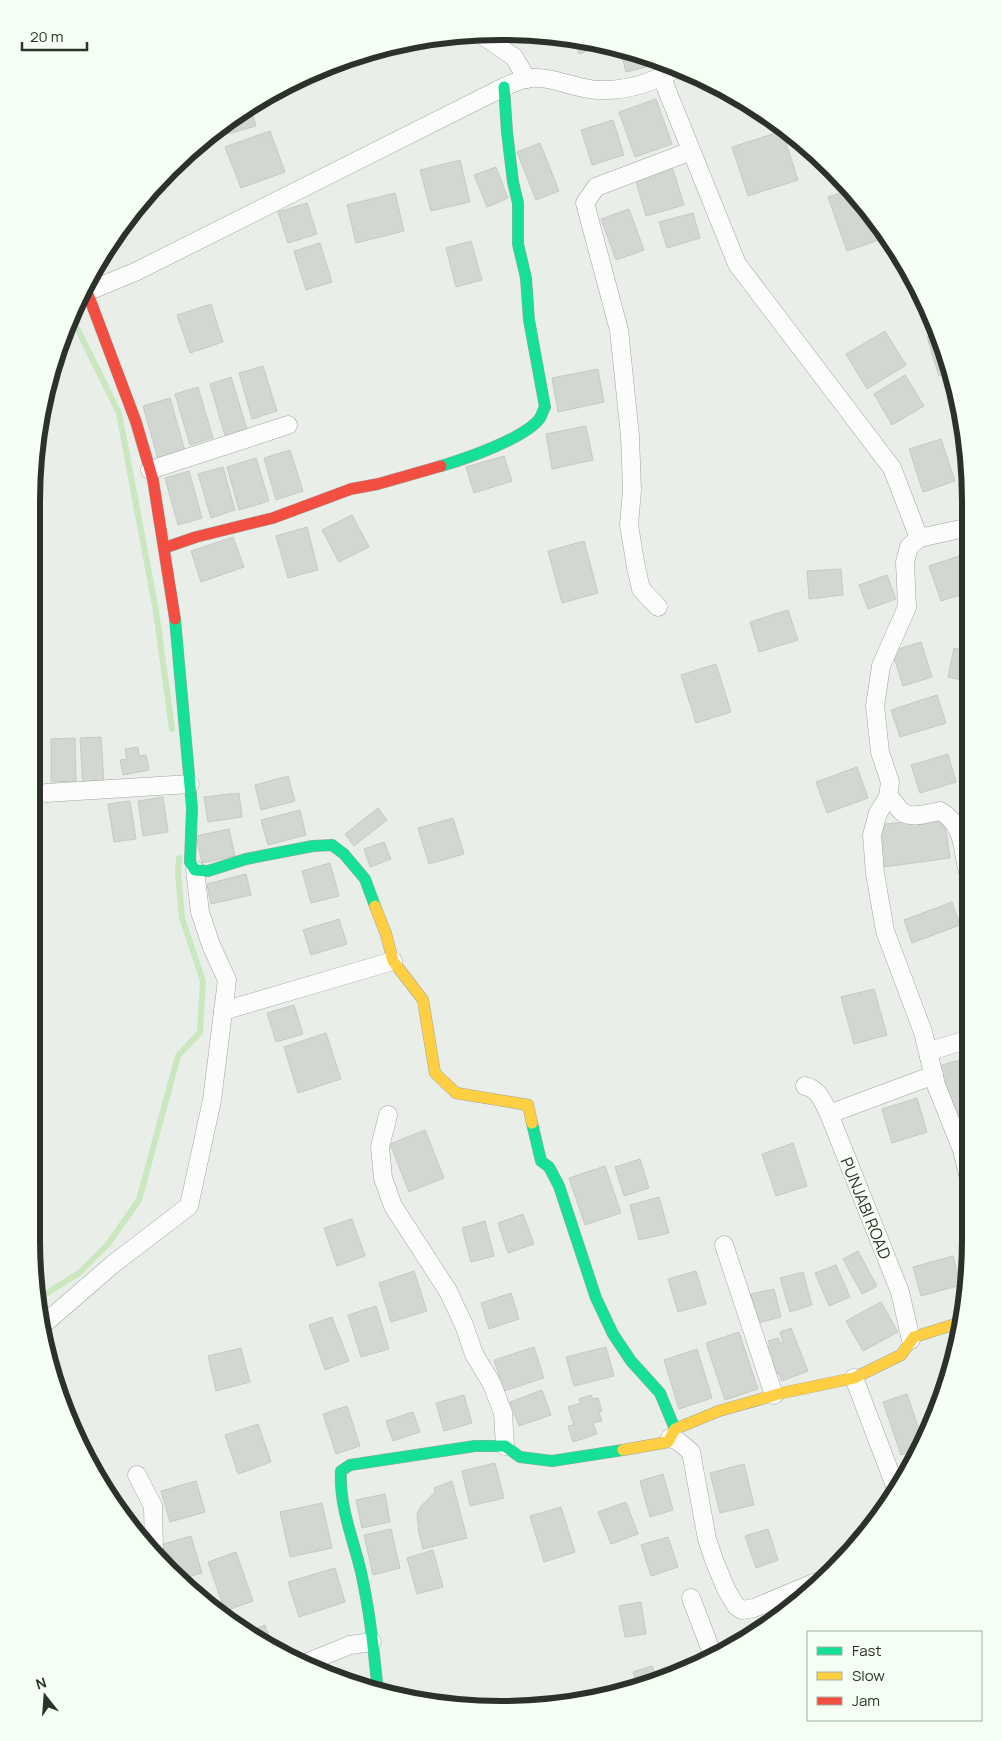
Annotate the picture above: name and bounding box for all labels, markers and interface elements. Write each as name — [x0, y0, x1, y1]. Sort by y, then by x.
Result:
scale bar — [22, 20, 88, 52]
text: 20 m — [30, 26, 63, 47]
street label: PUNJABI ROAD — [836, 1154, 897, 1262]
legend — [807, 1631, 982, 1721]
text: Fast — [852, 1640, 881, 1661]
text: Slow — [852, 1665, 885, 1686]
north arrow — [20, 1671, 70, 1721]
text: N — [33, 1673, 49, 1694]
text: Jam — [852, 1690, 880, 1711]

